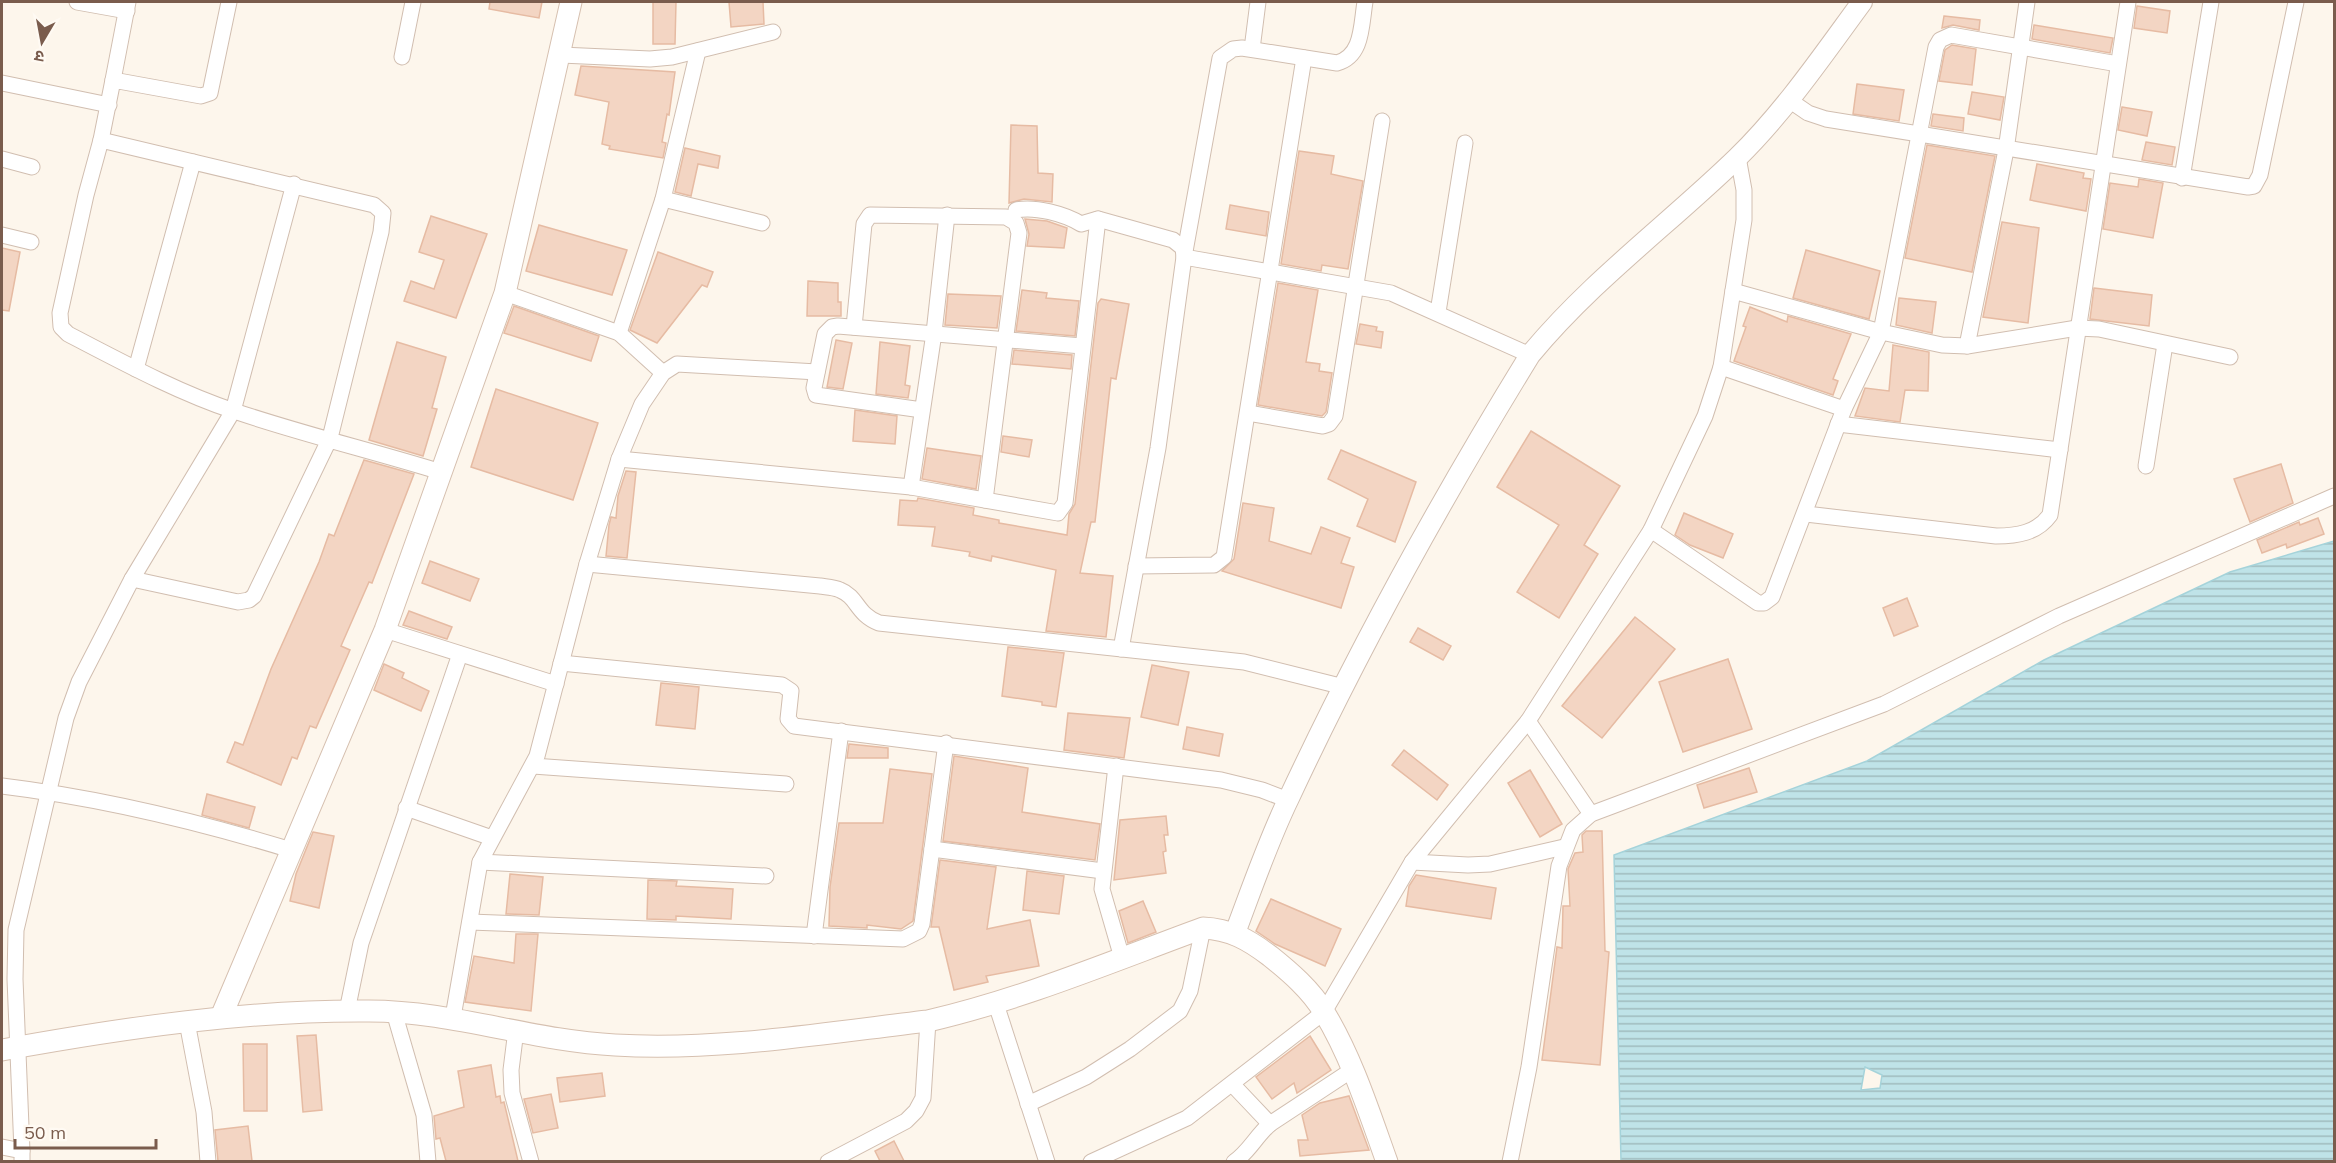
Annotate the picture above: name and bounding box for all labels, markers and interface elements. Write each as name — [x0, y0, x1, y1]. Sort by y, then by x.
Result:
north arrow — [12, 12, 72, 72]
text: उ — [32, 46, 46, 67]
scale bar — [15, 1112, 156, 1150]
text: 50 m — [24, 1121, 66, 1144]

